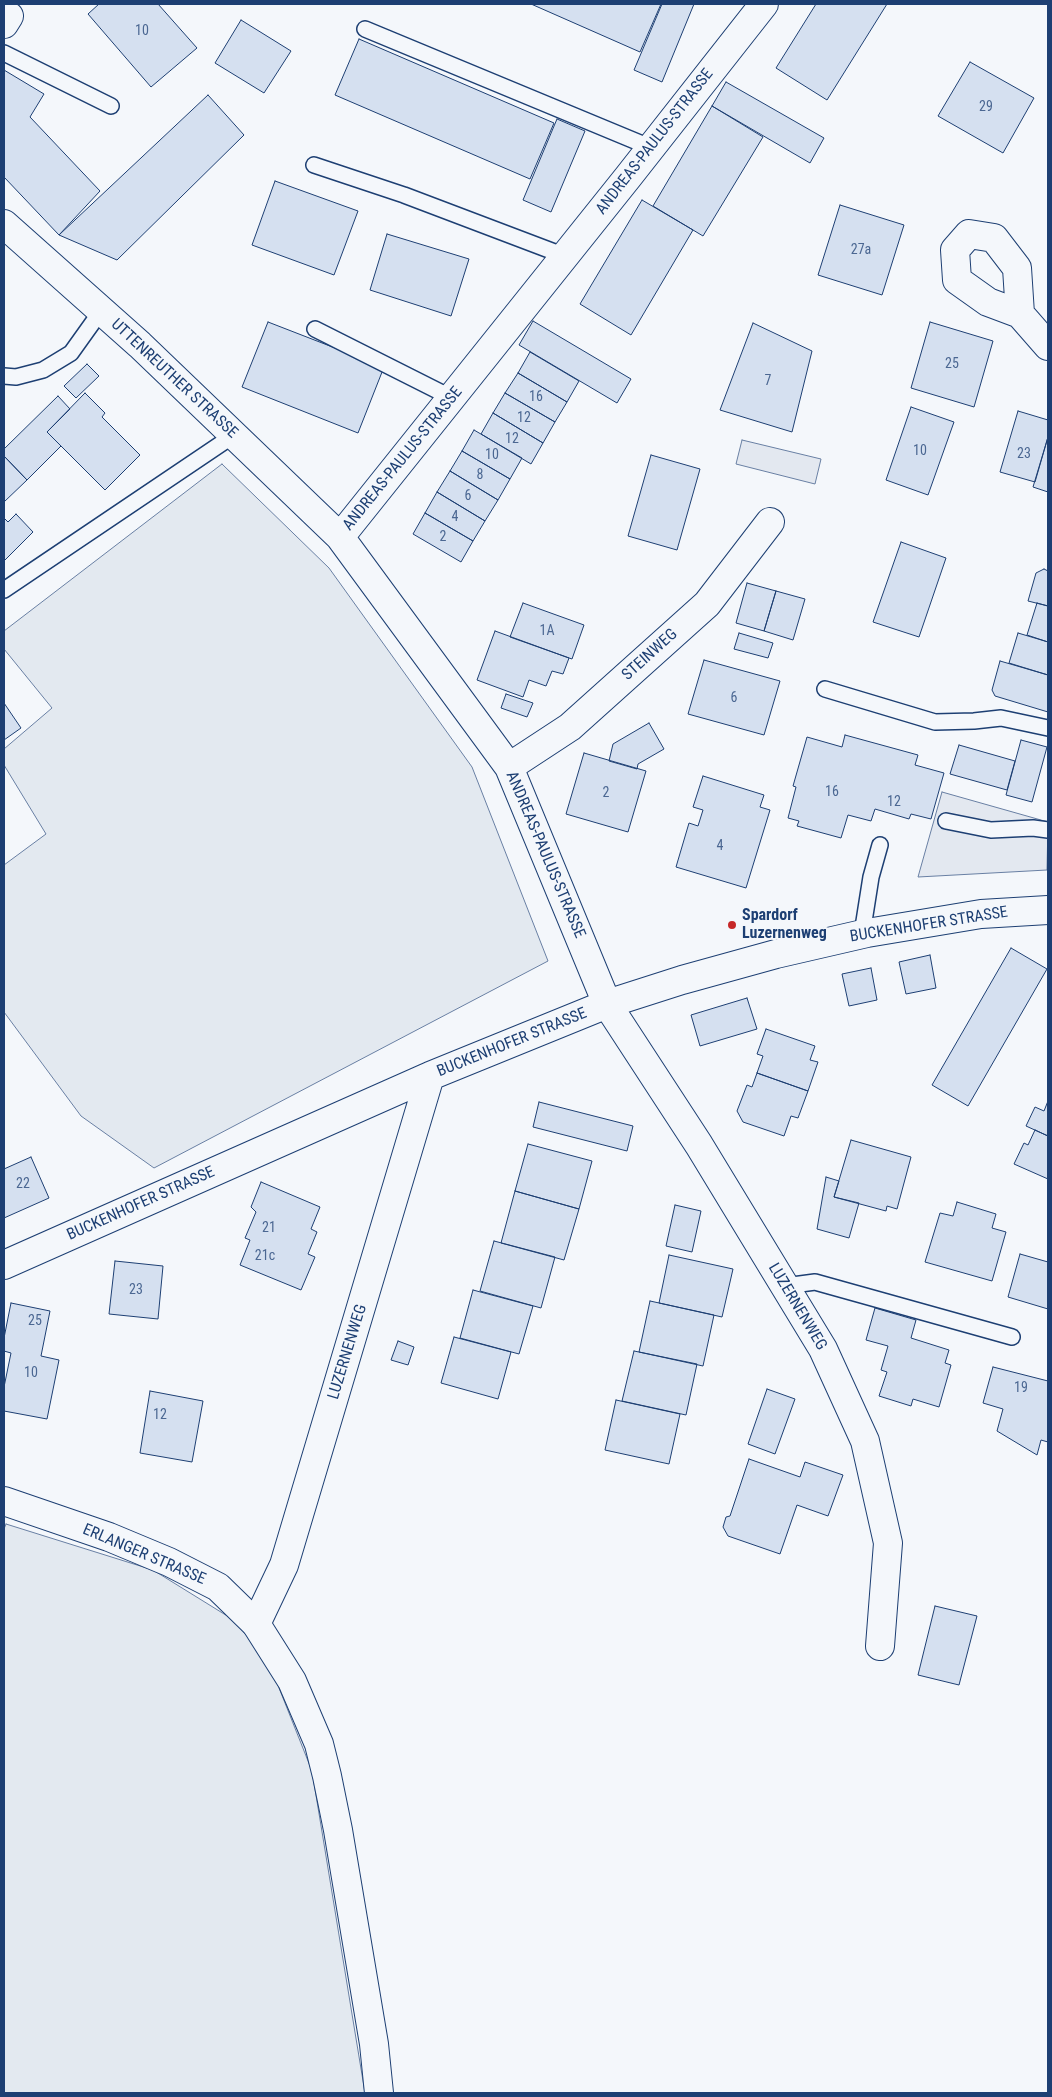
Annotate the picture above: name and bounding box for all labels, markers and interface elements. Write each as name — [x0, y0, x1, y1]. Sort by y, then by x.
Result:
house number: 10 — [135, 23, 149, 39]
street label: ANDREAS-PAULUS-STRASSE — [592, 65, 718, 219]
house number: 29 — [979, 99, 993, 115]
house number: 27a — [851, 242, 871, 258]
street label: UTTENREUTHER STRASSE — [107, 315, 241, 443]
house number: 25 — [945, 356, 959, 372]
house number: 7 — [765, 373, 771, 389]
street label: ANDREAS-PAULUS-STRASSE — [339, 383, 467, 535]
house number: 16 — [529, 389, 543, 405]
house number: 12 — [517, 410, 531, 426]
house number: 12 — [505, 431, 519, 447]
house number: 10 — [913, 443, 927, 459]
house number: 23 — [1017, 446, 1031, 462]
house number: 10 — [485, 447, 499, 463]
house number: 8 — [477, 467, 483, 483]
house number: 6 — [465, 488, 471, 504]
house number: 4 — [452, 509, 458, 525]
house number: 2 — [440, 529, 446, 545]
house number: 1A — [540, 623, 554, 639]
street label: STEINWEG — [618, 625, 682, 685]
house number: 6 — [731, 690, 737, 706]
street label: ANDREAS-PAULUS-STRASSE — [501, 769, 589, 941]
house number: 16 — [825, 784, 839, 800]
house number: 2 — [603, 785, 609, 801]
house number: 12 — [887, 794, 901, 810]
house number: 4 — [717, 838, 723, 854]
street label: BUCKENHOFER STRASSE — [849, 903, 1009, 947]
place label: Spardorf Luzernenweg — [742, 906, 827, 944]
marker: Spardorf Luzernenweg — [726, 919, 738, 931]
street label: BUCKENHOFER STRASSE — [434, 1004, 590, 1082]
street label: BUCKENHOFER STRASSE — [64, 1163, 218, 1245]
house number: 22 — [16, 1176, 30, 1192]
house number: 21 — [262, 1220, 276, 1236]
house number: 21c — [255, 1248, 275, 1264]
street label: LUZERNENWEG — [763, 1260, 831, 1354]
house number: 23 — [129, 1282, 143, 1298]
street label: LUZERNENWEG — [324, 1302, 372, 1402]
house number: 25 — [28, 1313, 42, 1329]
house number: 10 — [24, 1365, 38, 1381]
house number: 19 — [1014, 1380, 1028, 1396]
house number: 12 — [153, 1407, 167, 1423]
street label: ERLANGER STRASSE — [80, 1520, 208, 1590]

